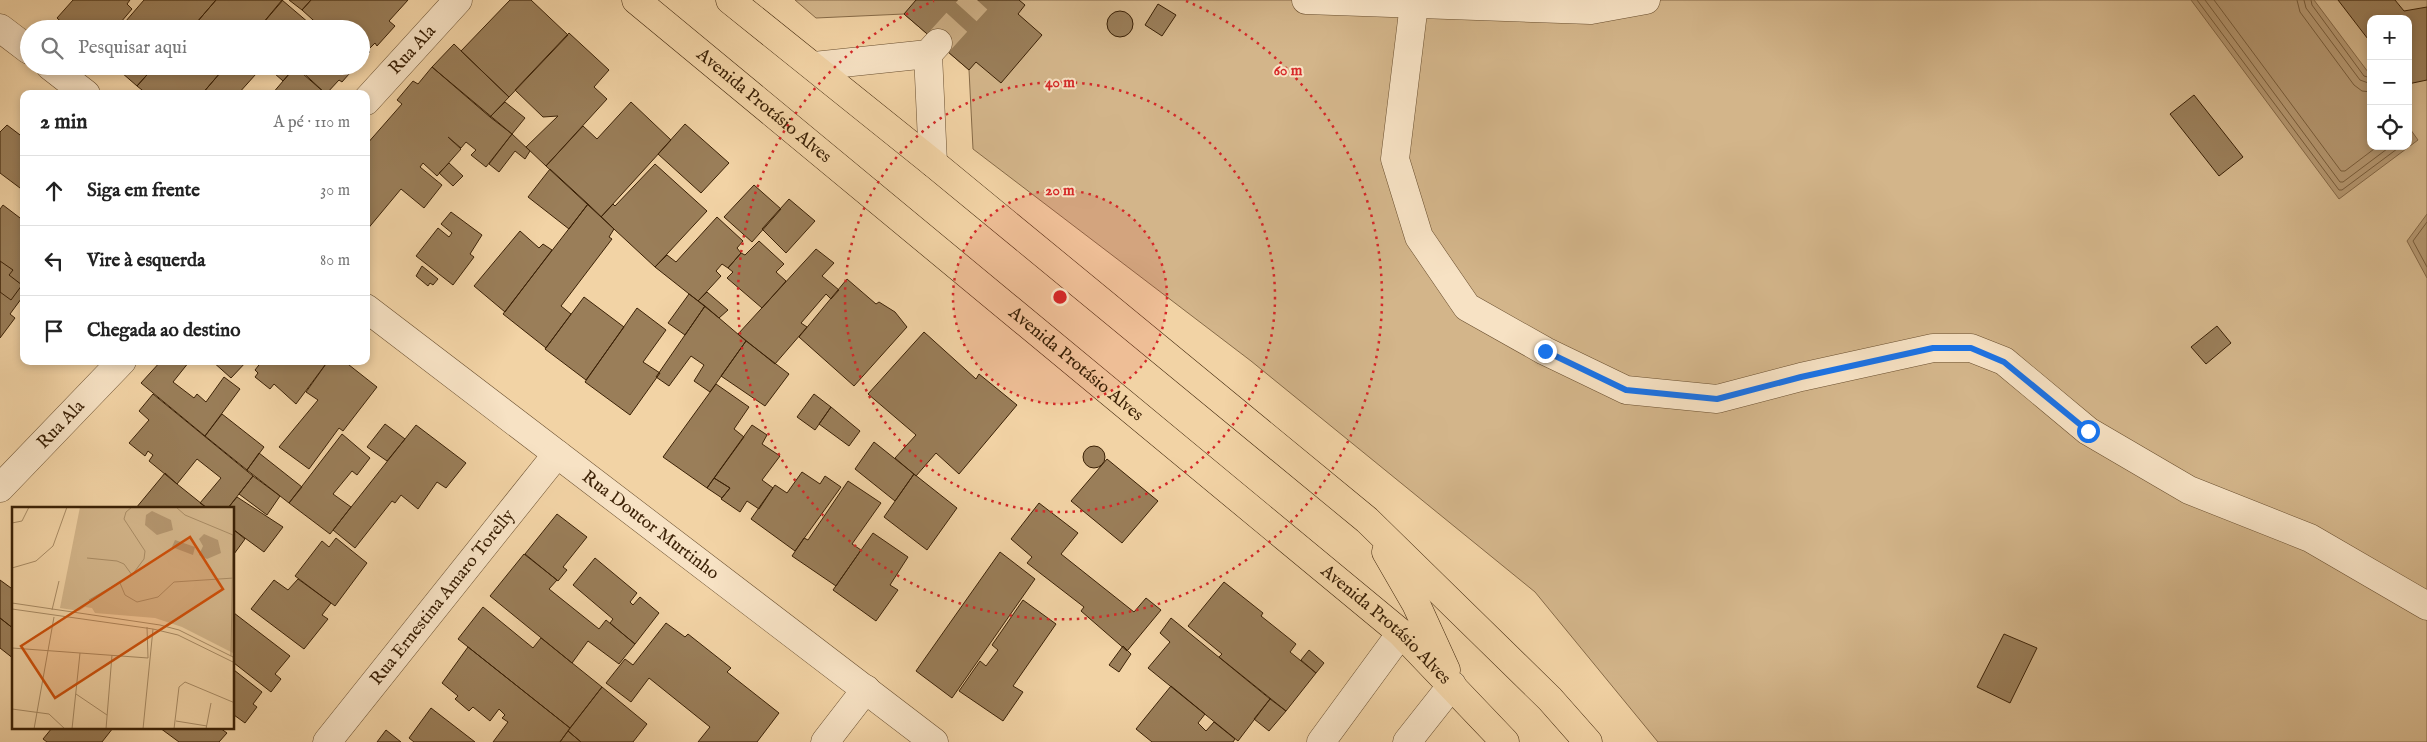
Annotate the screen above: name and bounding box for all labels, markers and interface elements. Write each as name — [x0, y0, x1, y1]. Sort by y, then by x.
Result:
map controls — [2367, 15, 2412, 150]
button: + — [2367, 15, 2412, 60]
search box — [20, 20, 370, 75]
street label: Rua Ala — [384, 20, 441, 80]
icon: search — [38, 34, 66, 62]
text: Pesquisar aqui — [78, 36, 187, 60]
street label: Avenida Protásio Alves — [691, 43, 836, 168]
button: − — [2367, 60, 2412, 105]
text: 60 m — [1274, 61, 1303, 80]
text: 40 m — [1045, 73, 1075, 92]
button: locate — [2367, 105, 2412, 150]
text: 2 min — [40, 109, 87, 136]
text: A pé · 110 m — [274, 113, 350, 133]
icon: ahead — [40, 177, 68, 205]
text: Siga em frente — [87, 179, 200, 203]
text: 30 m — [320, 181, 350, 201]
text: 20 m — [1045, 181, 1075, 200]
icon: left — [40, 247, 68, 275]
text: Vire à esquerda — [87, 249, 205, 273]
text: 80 m — [320, 251, 350, 271]
centre of rings — [1051, 288, 1069, 306]
street label: Avenida Protásio Alves — [1003, 301, 1148, 427]
icon: arrive — [40, 317, 68, 345]
text: Chegada ao destino — [87, 319, 240, 343]
route end — [1534, 340, 1557, 363]
street label: Rua Ala — [32, 395, 90, 454]
route start — [2077, 420, 2100, 443]
street label: Rua Doutor Murtinho — [577, 466, 724, 585]
street label: Rua Ernestina Amaro Torelly — [365, 505, 520, 690]
inset map — [12, 507, 235, 730]
street label: Avenida Protásio Alves — [1315, 559, 1456, 690]

